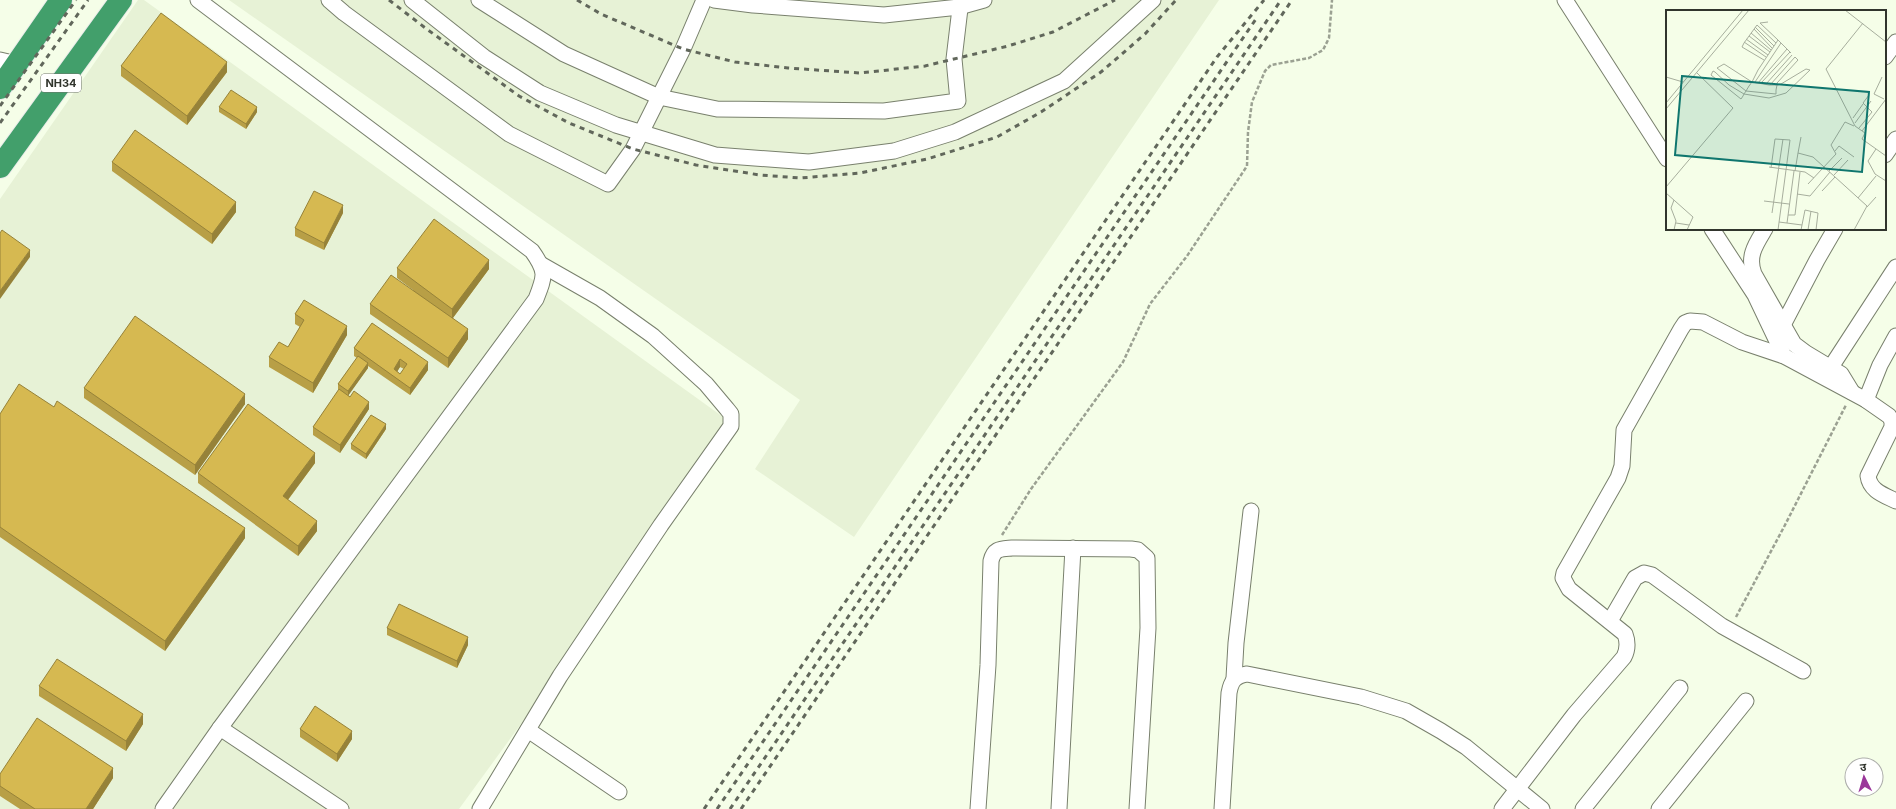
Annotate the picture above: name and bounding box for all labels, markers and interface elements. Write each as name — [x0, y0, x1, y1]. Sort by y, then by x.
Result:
inset map — [1666, 10, 1886, 230]
road number: NH34 — [41, 74, 81, 92]
north arrow — [1844, 757, 1884, 797]
text: उ — [1859, 760, 1868, 774]

